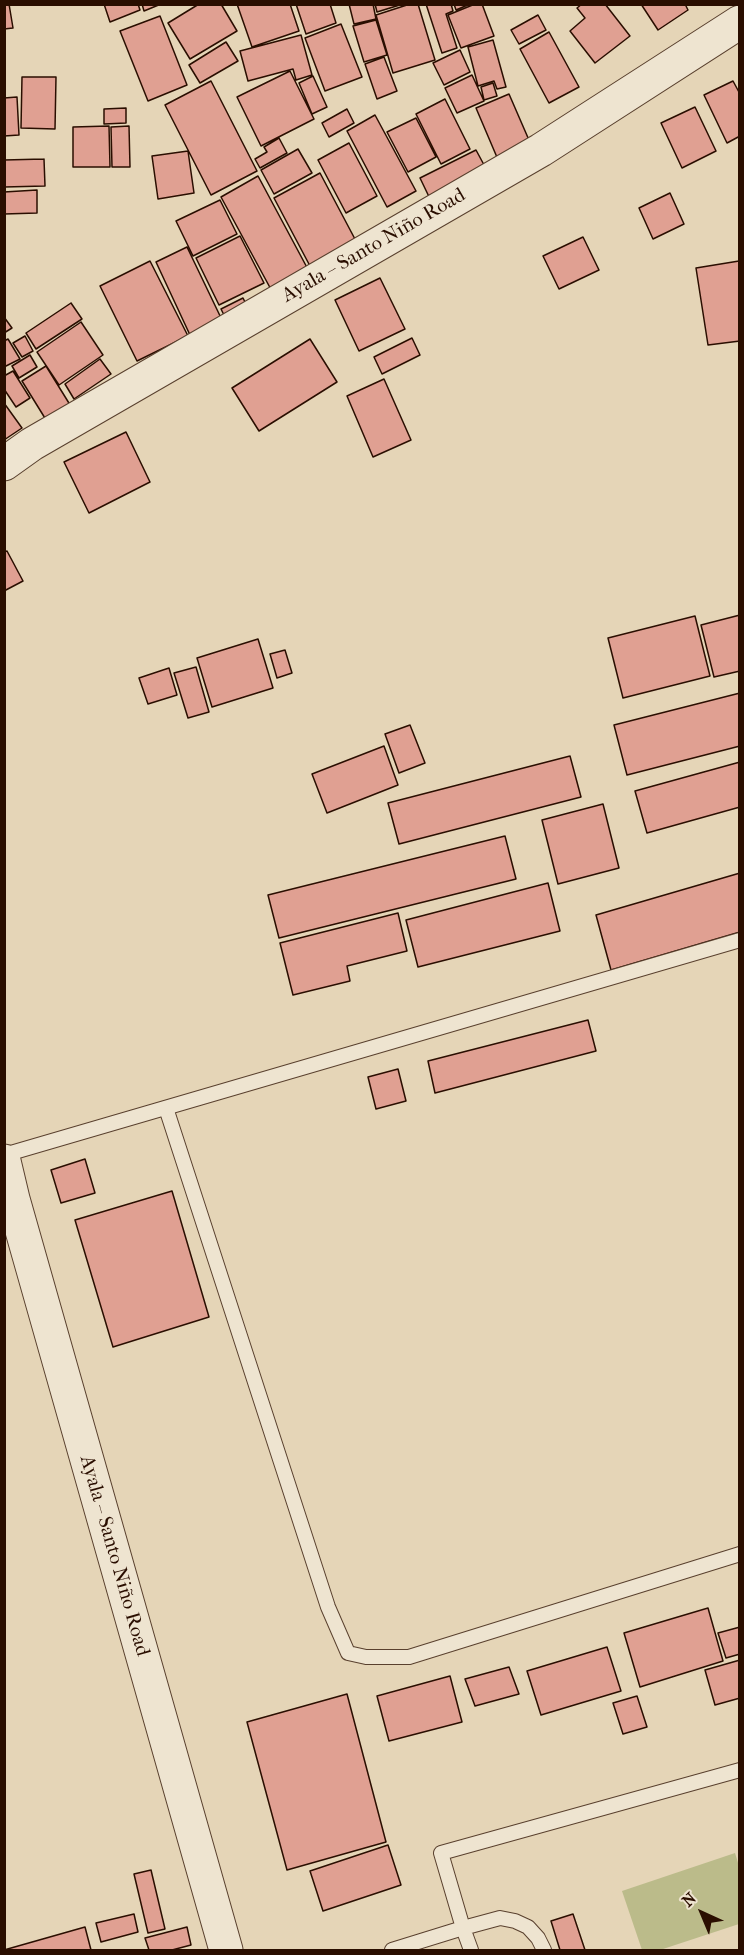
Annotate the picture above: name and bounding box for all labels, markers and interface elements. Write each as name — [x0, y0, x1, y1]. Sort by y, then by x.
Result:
street label: Ayala – Santo Niño Road — [278, 184, 470, 308]
street label: Ayala – Santo Niño Road — [74, 1453, 154, 1659]
north arrow — [672, 1883, 732, 1943]
text: N — [678, 1889, 700, 1911]

